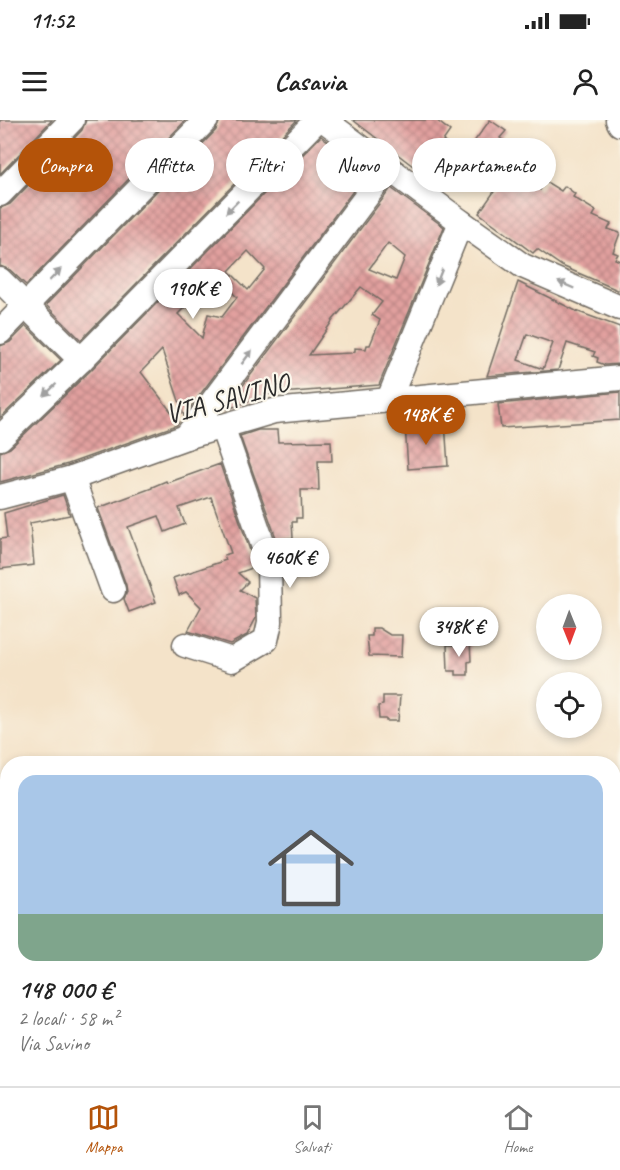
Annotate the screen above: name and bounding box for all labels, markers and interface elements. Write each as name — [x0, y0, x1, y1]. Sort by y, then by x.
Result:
text: 11:52 — [30, 7, 74, 35]
text: Casavia — [274, 64, 346, 98]
icon: menu — [18, 65, 51, 98]
icon: person — [569, 65, 602, 98]
chip: Compra — [18, 138, 113, 192]
chip: Affitta — [125, 138, 214, 192]
chip: Filtri — [226, 138, 304, 192]
chip: Nuovo — [316, 138, 400, 192]
chip: Appartamento — [412, 138, 556, 192]
one-way arrow — [225, 199, 239, 214]
one-way arrow — [48, 268, 62, 282]
one-way arrow — [434, 268, 444, 286]
pin: 190K € — [144, 269, 242, 320]
text: 190K € — [168, 276, 218, 301]
one-way arrow — [557, 280, 575, 290]
one-way arrow — [240, 349, 252, 364]
street label: VIA SAVINO — [161, 364, 296, 431]
one-way arrow — [44, 382, 58, 396]
pin: 148K € — [377, 395, 475, 446]
text: 148K € — [401, 402, 452, 427]
pin: 460K € — [241, 538, 339, 589]
text: 460K € — [264, 545, 316, 570]
north arrow — [536, 594, 602, 660]
map controls — [536, 594, 602, 738]
pin: 348K € — [410, 607, 508, 658]
text: 348K € — [434, 614, 485, 639]
button: locate — [536, 672, 602, 738]
icon: home — [257, 814, 365, 922]
text: 148 000 € — [18, 973, 112, 1006]
text: 2 locali · 58 m² — [18, 1006, 118, 1031]
text: Via Savino — [18, 1031, 89, 1056]
tab: Mappa — [85, 1101, 122, 1157]
tab: Salvati — [293, 1101, 331, 1157]
tab: Home — [502, 1101, 535, 1157]

